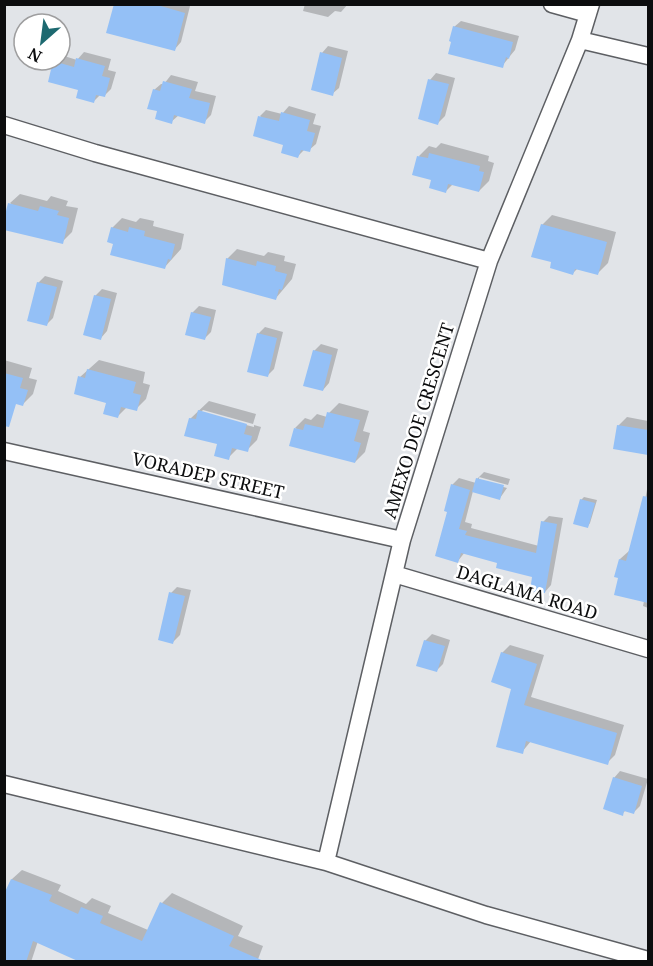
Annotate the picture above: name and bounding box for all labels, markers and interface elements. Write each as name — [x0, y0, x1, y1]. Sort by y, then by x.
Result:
north arrow — [12, 12, 72, 72]
text: N — [24, 42, 46, 68]
street label: AMEXO DOE CRESCENT — [377, 320, 459, 522]
street label: VORADEP STREET — [130, 446, 287, 504]
street label: DAGLAMA ROAD — [454, 559, 601, 625]

